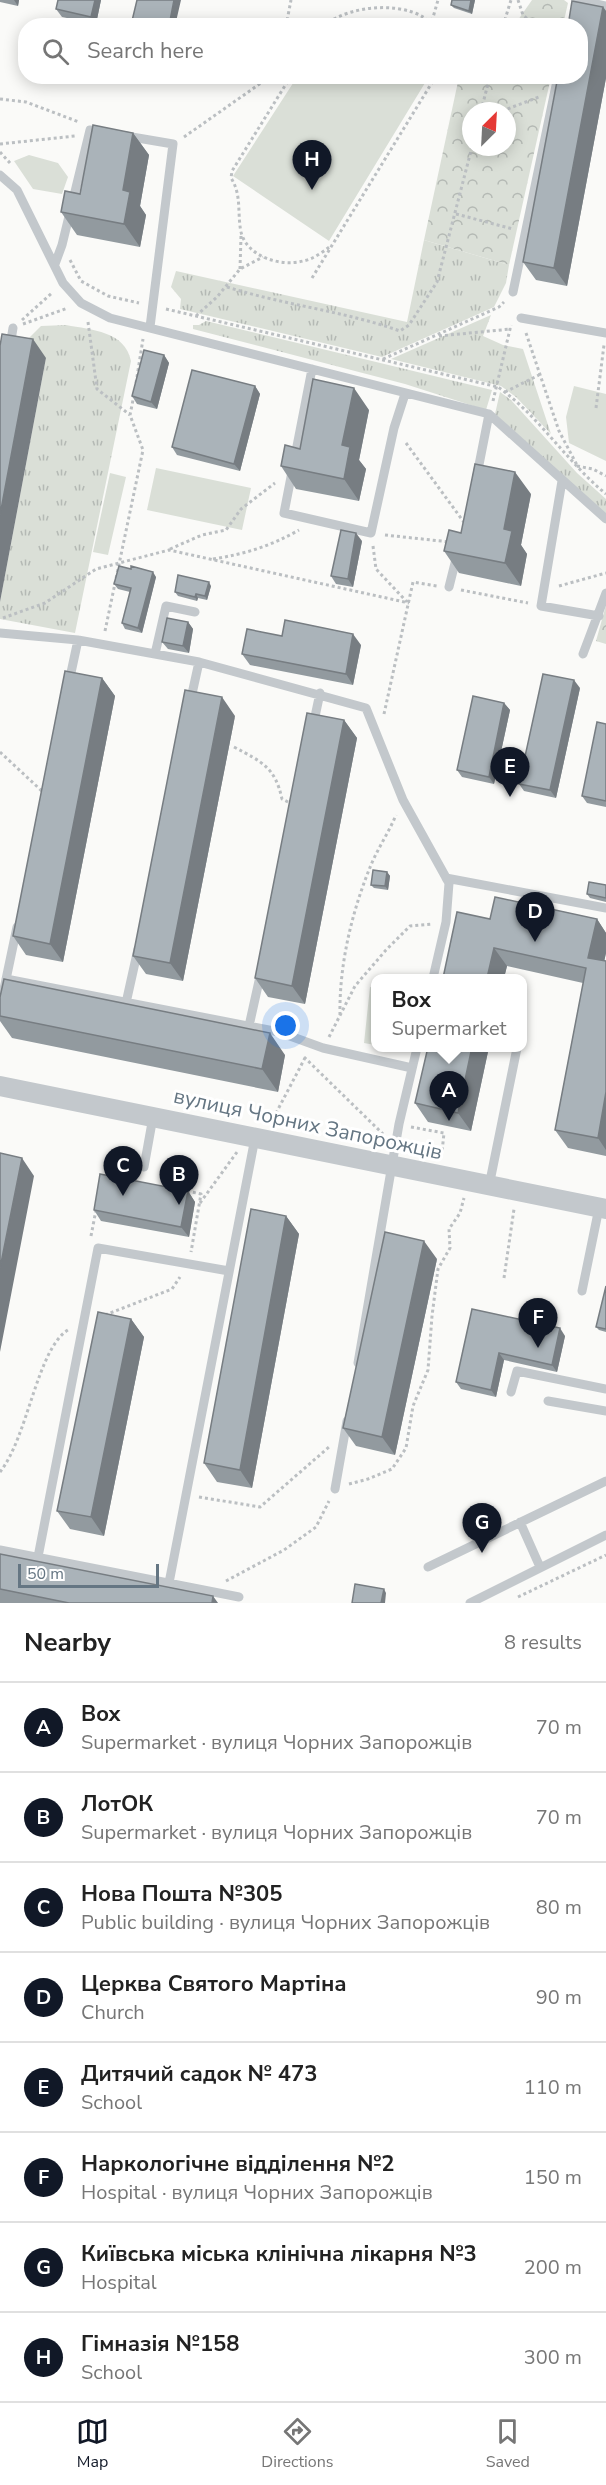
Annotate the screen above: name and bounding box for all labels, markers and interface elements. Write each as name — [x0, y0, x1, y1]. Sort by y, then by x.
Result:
search box — [18, 18, 588, 84]
icon: search — [39, 35, 72, 68]
text: Search here — [87, 36, 204, 66]
north arrow — [462, 102, 516, 156]
pin: H — [292, 140, 332, 190]
pin: E — [490, 748, 530, 797]
pin: D — [516, 892, 554, 942]
popup — [371, 974, 527, 1052]
text: Box — [391, 985, 431, 1015]
your location — [271, 1011, 300, 1040]
text: Supermarket — [391, 1015, 507, 1042]
pin: A — [430, 1072, 468, 1121]
street label: вулиця Чорних Запорожців — [171, 1082, 445, 1166]
pin: C — [104, 1146, 142, 1196]
pin: B — [160, 1156, 198, 1205]
pin: F — [518, 1298, 558, 1348]
pin: G — [462, 1504, 502, 1553]
scale bar — [18, 1561, 159, 1588]
text: 50 m — [27, 1563, 64, 1585]
text: Nearby — [24, 1625, 111, 1660]
text: 8 results — [504, 1629, 582, 1656]
text: Box — [81, 1699, 121, 1729]
text: A — [36, 1714, 51, 1741]
text: 70 m — [536, 1714, 582, 1741]
text: Supermarket · вулиця Чорних Запорожців — [81, 1729, 472, 1756]
text: ЛотОК — [81, 1789, 153, 1819]
text: B — [37, 1804, 50, 1831]
text: 70 m — [536, 1804, 582, 1831]
text: Supermarket · вулиця Чорних Запорожців — [81, 1819, 472, 1846]
text: Нова Пошта №305 — [81, 1879, 282, 1909]
text: C — [37, 1894, 50, 1921]
text: 80 m — [536, 1894, 582, 1921]
text: Public building · вулиця Чорних Запорожців — [81, 1909, 490, 1936]
text: Церква Святого Мартіна — [81, 1969, 347, 1999]
text: D — [36, 1984, 51, 2011]
text: 90 m — [536, 1984, 582, 2011]
text: Church — [81, 1999, 145, 2026]
text: Дитячий садок № 473 — [81, 2059, 317, 2089]
text: E — [38, 2074, 49, 2101]
text: 110 m — [524, 2074, 582, 2101]
text: School — [81, 2089, 142, 2116]
text: Наркологічне відділення №2 — [81, 2149, 395, 2179]
text: F — [38, 2164, 49, 2191]
text: 150 m — [524, 2164, 582, 2191]
text: Hospital · вулиця Чорних Запорожців — [81, 2179, 433, 2206]
text: Київська міська клінічна лікарня №3 — [81, 2239, 477, 2269]
text: G — [36, 2254, 51, 2281]
text: 200 m — [524, 2254, 582, 2281]
text: Hospital — [81, 2269, 157, 2296]
text: Гімназія №158 — [81, 2329, 240, 2359]
text: H — [36, 2344, 51, 2371]
text: 300 m — [524, 2344, 582, 2371]
text: School — [81, 2359, 142, 2386]
tab: Map — [76, 2415, 109, 2473]
tab: Directions — [261, 2415, 333, 2473]
tab: Saved — [486, 2415, 530, 2473]

